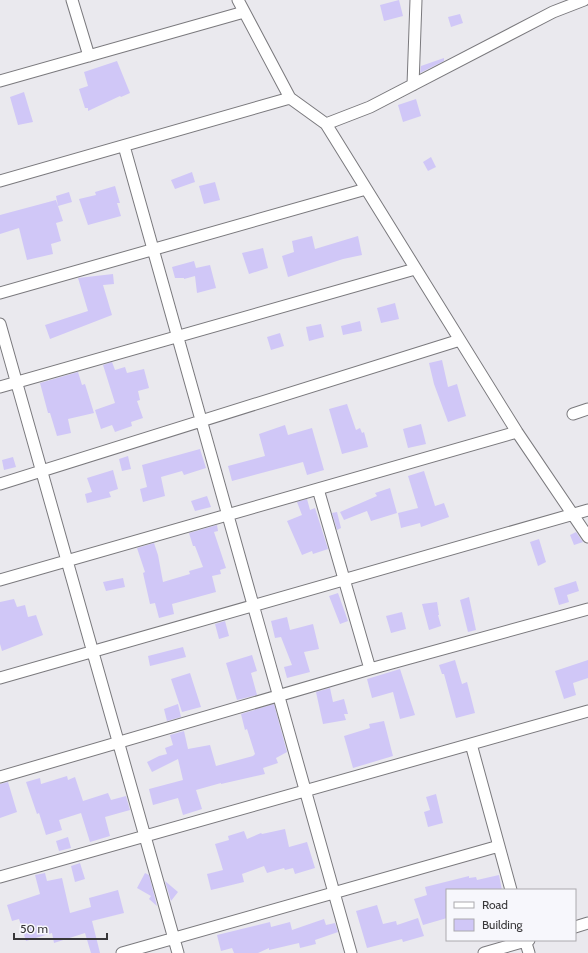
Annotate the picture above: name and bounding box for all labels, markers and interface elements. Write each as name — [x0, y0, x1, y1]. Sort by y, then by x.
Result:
legend — [446, 889, 576, 941]
text: Road — [482, 897, 508, 912]
scale bar — [14, 915, 107, 941]
text: Building — [482, 917, 524, 932]
text: 50 m — [20, 921, 48, 936]

